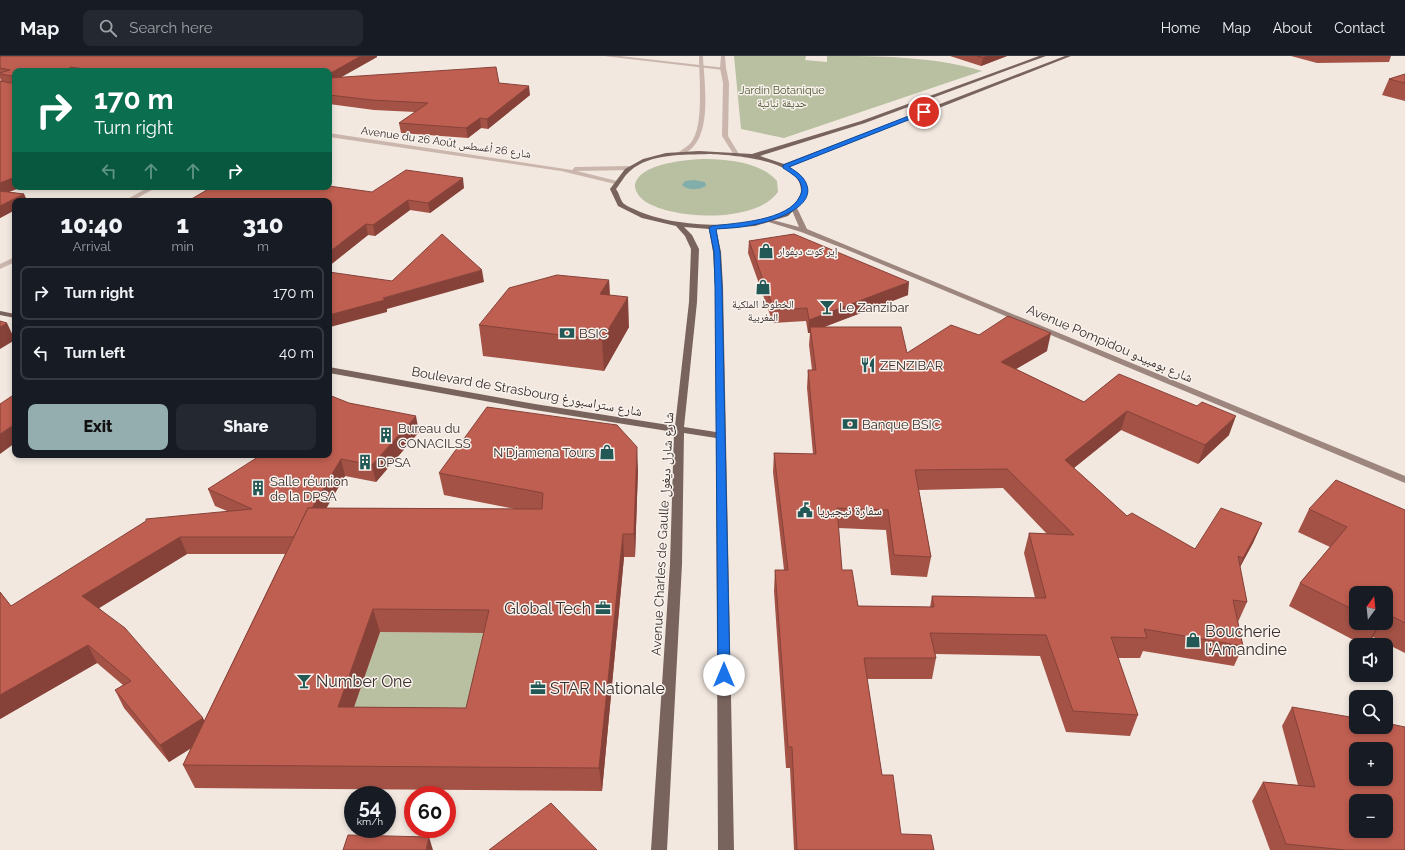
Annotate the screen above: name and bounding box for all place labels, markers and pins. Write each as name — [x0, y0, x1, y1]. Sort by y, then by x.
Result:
pin — [907, 95, 941, 129]
shop icon: إير كوت ديفوار — [757, 242, 775, 260]
place label: إير كوت ديفوار — [777, 245, 837, 259]
shop icon: الخطوط الملكية المغربية — [754, 278, 772, 296]
place label: الخطوط الملكية المغربية — [732, 298, 794, 324]
bar icon: Le Zanzibar — [818, 298, 836, 316]
place label: Le Zanzibar — [839, 300, 910, 315]
bank icon: BSIC — [558, 324, 576, 342]
place label: BSIC — [579, 326, 608, 341]
restaurant icon: ZENZIBAR — [859, 356, 877, 374]
place label: ZENZIBAR — [880, 358, 943, 373]
bank icon: Banque BSIC — [841, 415, 859, 433]
place label: Banque BSIC — [862, 417, 941, 432]
place label: Bureau du CONACILSS — [398, 421, 471, 451]
building icon: Bureau du CONACILSS — [377, 426, 395, 444]
shop icon: N'Djamena Tours — [598, 443, 616, 461]
place label: N'Djamena Tours — [493, 445, 595, 460]
building icon: DPSA — [356, 453, 374, 471]
place label: DPSA — [377, 455, 411, 470]
place label: Salle réunion de la DPSA — [270, 474, 348, 504]
building icon: Salle réunion de la DPSA — [249, 479, 267, 497]
public building icon: سفارة نيجيريا — [796, 501, 814, 519]
place label: سفارة نيجيريا — [817, 503, 882, 519]
place label: Global Tech — [504, 599, 591, 618]
office icon: Global Tech — [594, 599, 612, 617]
place label: Boucherie l'Amandine — [1205, 622, 1287, 659]
shop icon: Boucherie l'Amandine — [1184, 631, 1202, 649]
bar icon: Number One — [295, 672, 313, 690]
place label: Number One — [316, 672, 412, 691]
office icon: STAR Nationale — [529, 679, 547, 697]
place label: STAR Nationale — [550, 679, 665, 698]

